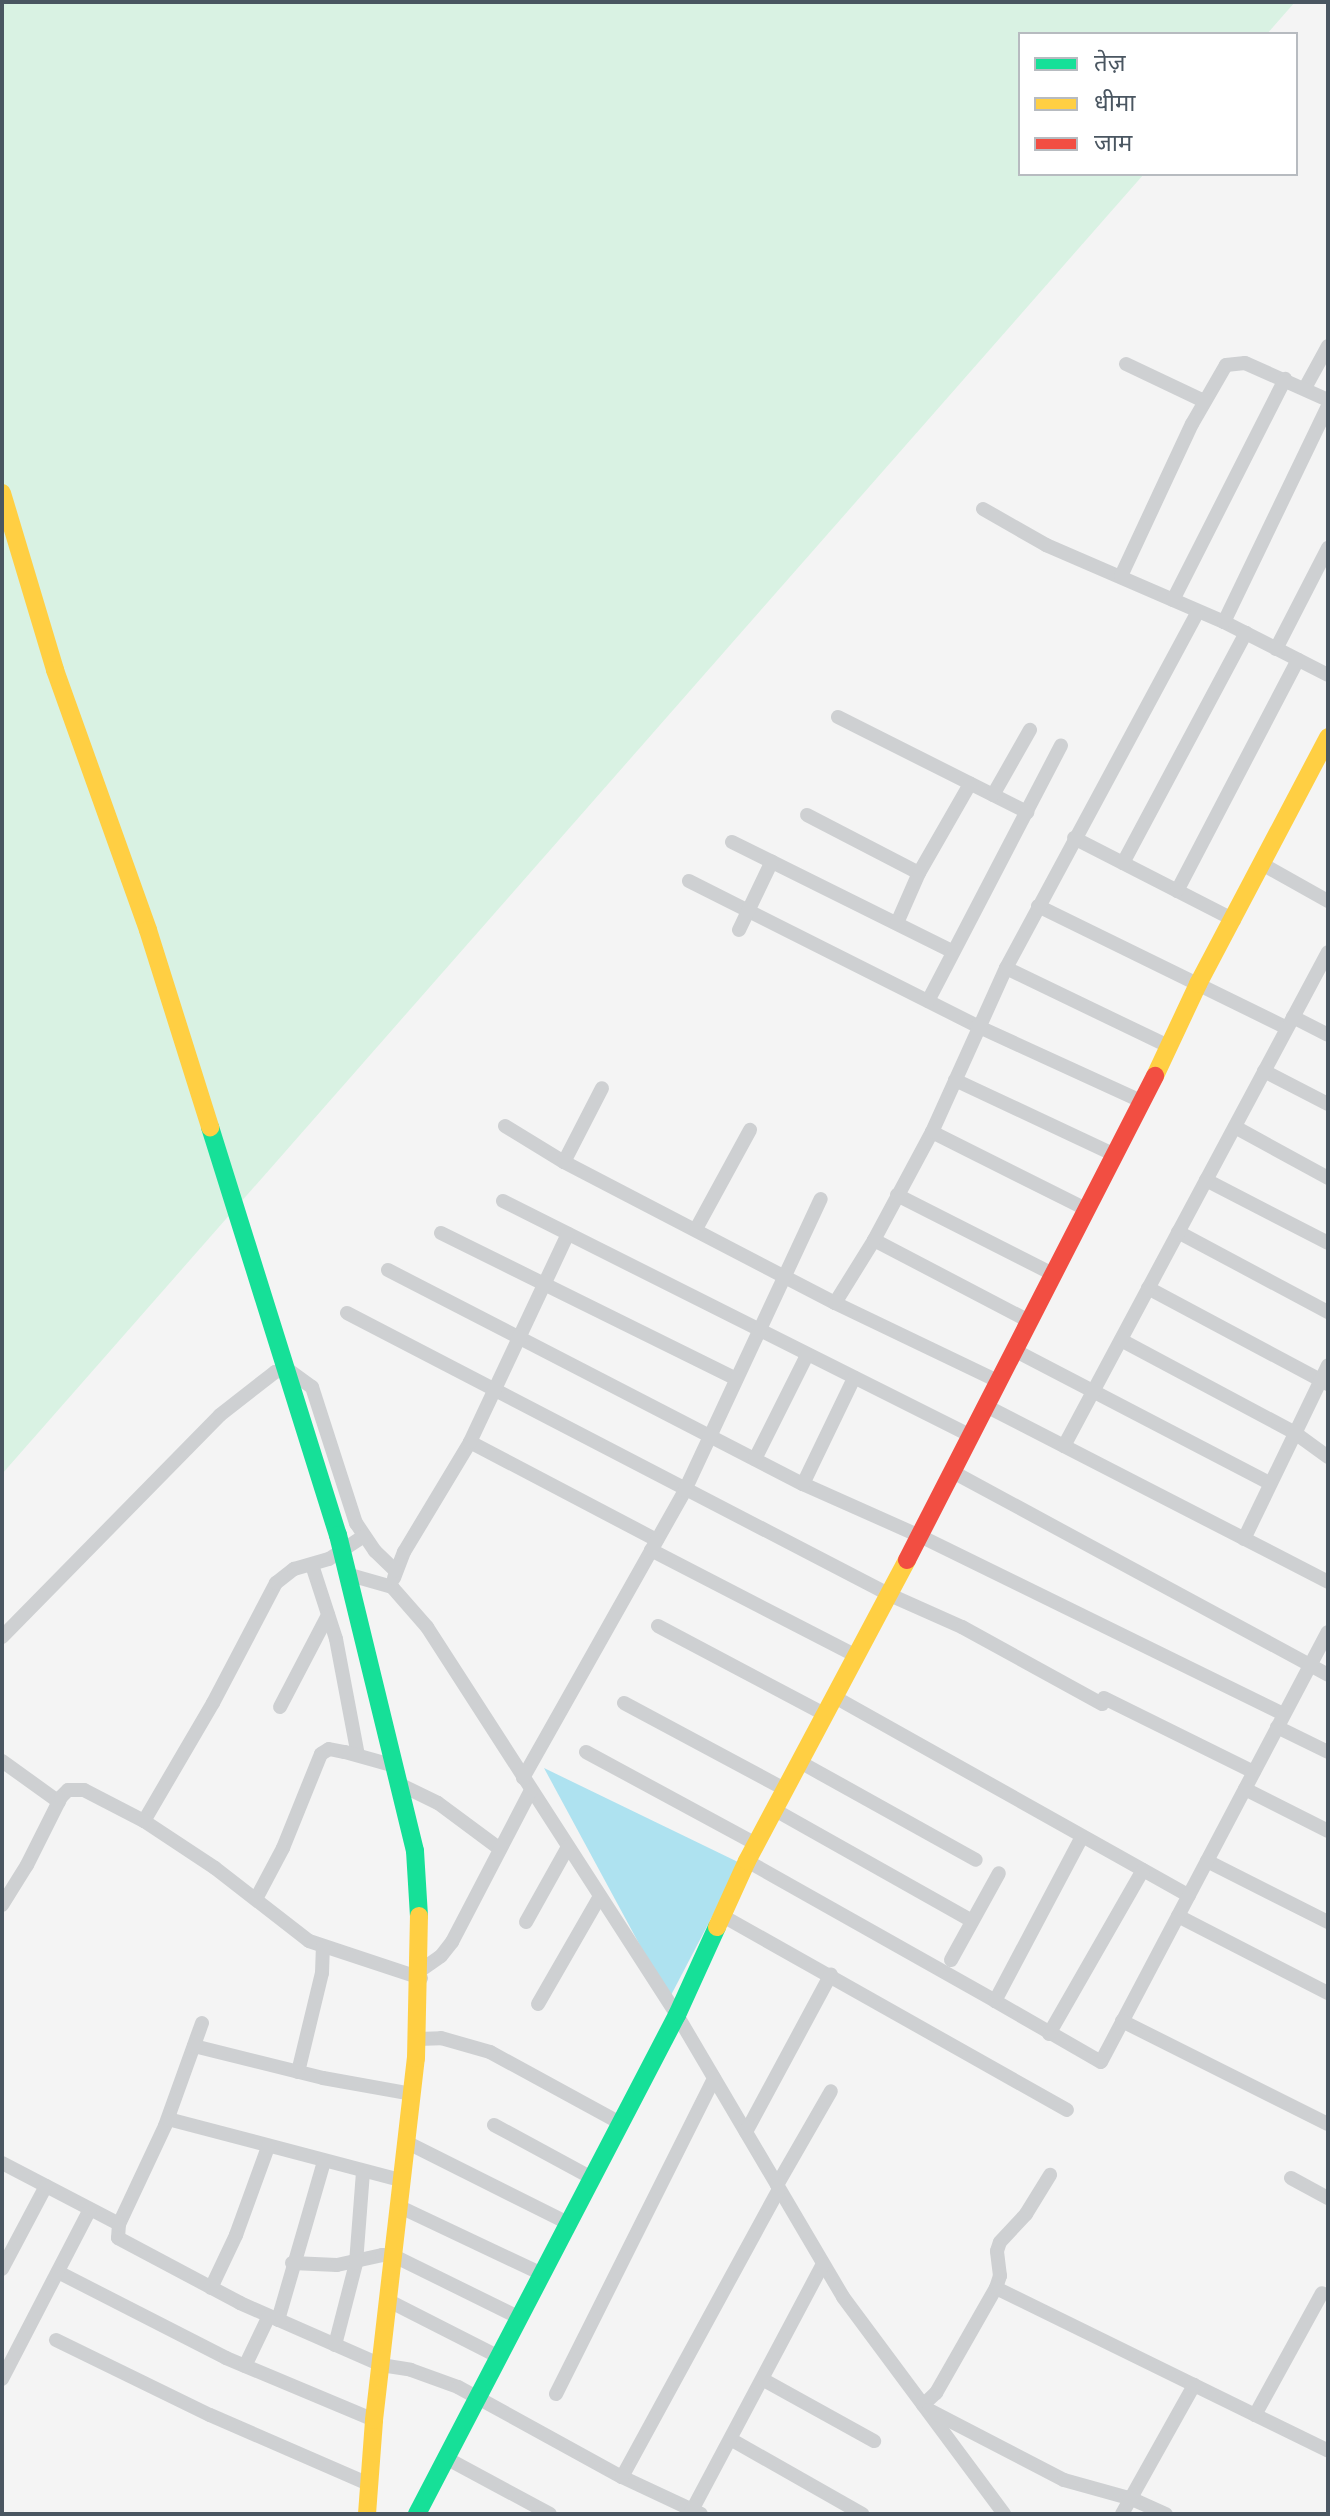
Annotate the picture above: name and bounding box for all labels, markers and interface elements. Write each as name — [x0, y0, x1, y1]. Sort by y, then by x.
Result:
legend — [1018, 32, 1298, 176]
text: तेज़ — [1094, 47, 1126, 76]
text: धीमा — [1094, 87, 1136, 116]
text: जाम — [1094, 127, 1132, 156]

